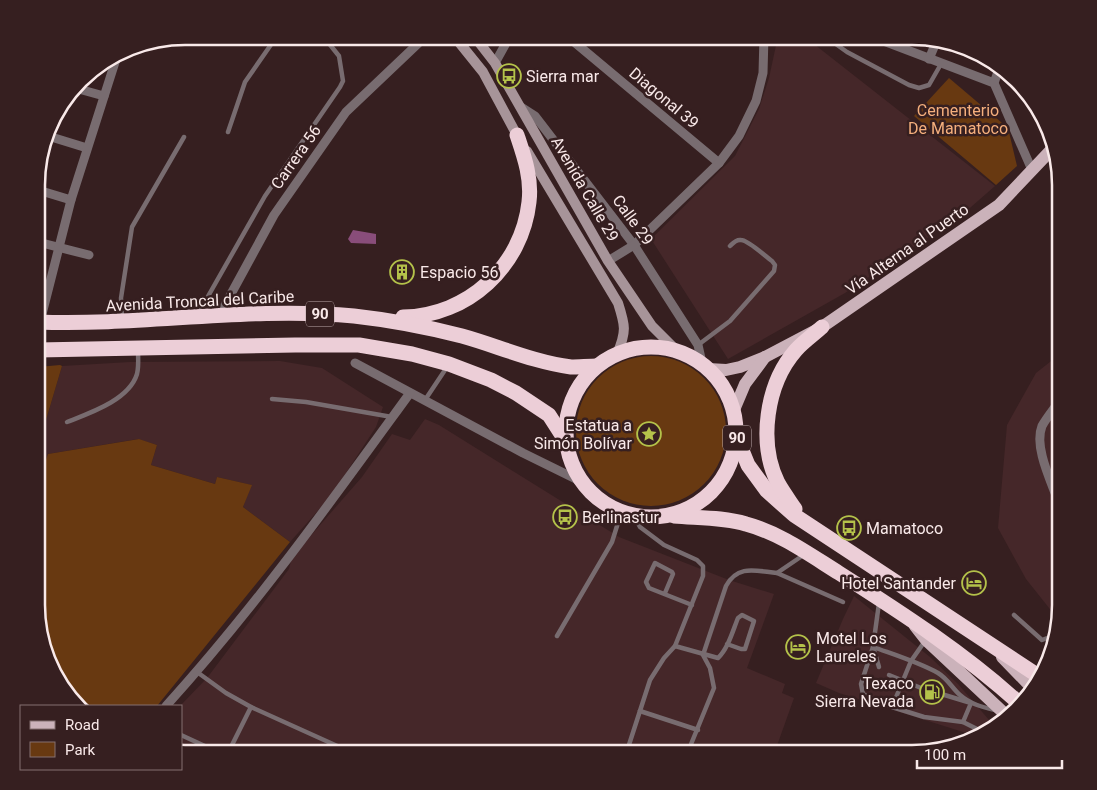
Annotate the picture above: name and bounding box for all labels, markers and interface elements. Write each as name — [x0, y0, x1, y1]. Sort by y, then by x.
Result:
bus stop icon: Sierra mar — [496, 63, 522, 89]
street label: Diagonal 39 — [625, 64, 703, 132]
place label: Sierra mar — [526, 67, 600, 86]
park label: Cementerio De Mamatoco — [908, 101, 1008, 138]
street label: Carrera 56 — [267, 121, 325, 193]
street label: Avenida Calle 29 — [547, 133, 623, 245]
street label: Calle 29 — [608, 191, 658, 249]
street label: Vía Alterna al Puerto — [842, 199, 972, 299]
building icon: Espacio 56 — [389, 259, 415, 285]
place label: Espacio 56 — [420, 263, 498, 282]
street label: Avenida Troncal del Caribe — [105, 287, 295, 315]
road number: 90 — [306, 302, 334, 326]
place label: Estatua a Simón Bolívar — [534, 416, 633, 453]
place icon: Estatua a Simón Bolívar — [636, 421, 662, 447]
road number: 90 — [723, 426, 751, 450]
bus stop icon: Berlinastur — [552, 504, 578, 530]
place label: Berlinastur — [582, 508, 660, 527]
bus stop icon: Mamatoco — [836, 515, 862, 541]
place label: Mamatoco — [866, 519, 943, 538]
hotel icon: Hotel Santander — [961, 570, 987, 596]
place label: Hotel Santander — [841, 574, 957, 593]
place label: Motel Los Laureles — [816, 629, 887, 666]
hotel icon: Motel Los Laureles — [785, 634, 811, 660]
place label: Texaco Sierra Nevada — [815, 674, 914, 711]
fuel station icon: Texaco Sierra Nevada — [919, 679, 945, 705]
legend — [20, 705, 182, 770]
text: Road — [65, 716, 99, 734]
scale bar — [917, 738, 1062, 770]
text: Park — [65, 741, 96, 759]
text: 100 m — [924, 746, 966, 764]

